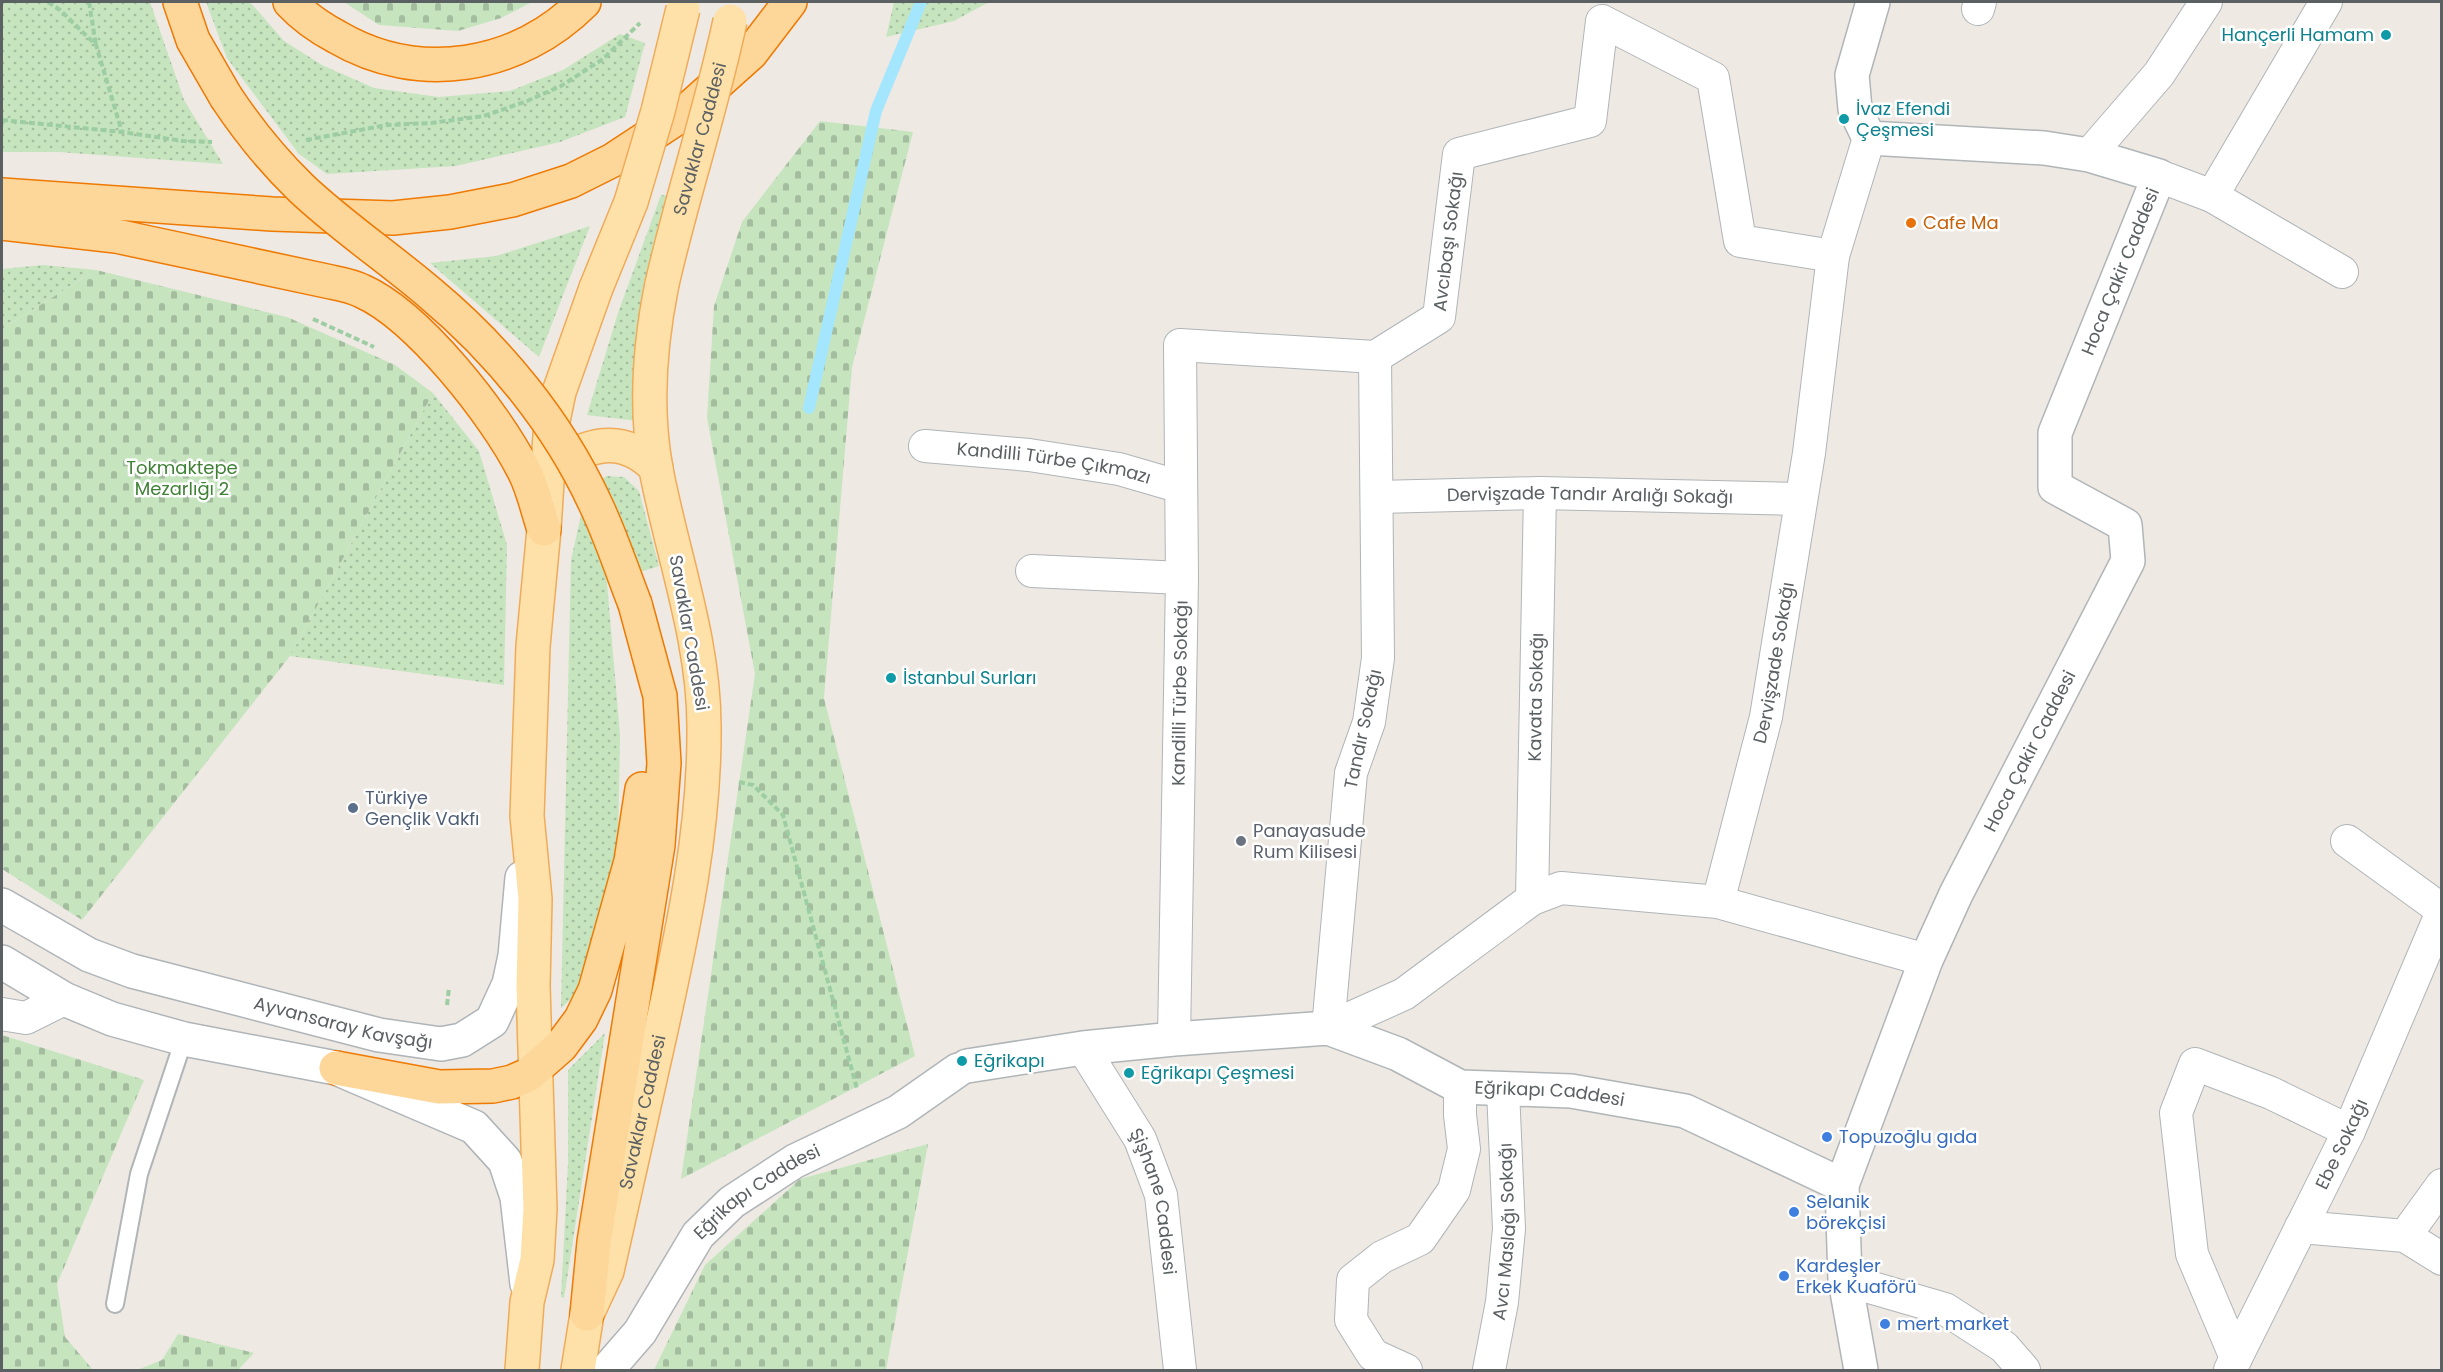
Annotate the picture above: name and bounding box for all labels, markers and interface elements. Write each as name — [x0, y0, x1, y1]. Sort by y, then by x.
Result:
place label: Hançerli Hamam — [2222, 22, 2374, 47]
marker: Hançerli Hamam — [2379, 28, 2393, 42]
street label: Savaklar Caddesi — [667, 60, 732, 218]
place label: İvaz Efendi Çeşmesi — [1856, 96, 1950, 142]
marker: İvaz Efendi Çeşmesi — [1837, 112, 1851, 126]
street label: Avcıbaşı Sokağı — [1427, 170, 1469, 313]
street label: Hoca Çakir Caddesi — [2075, 184, 2165, 359]
place label: Cafe Ma — [1923, 210, 1999, 235]
marker: Cafe Ma — [1904, 216, 1918, 230]
street label: Kandilli Türbe Çıkmazı — [956, 436, 1154, 490]
park label: Tokmaktepe Mezarlığı 2 — [126, 455, 238, 501]
street label: Dervişzade Tandır Aralığı Sokağı — [1447, 480, 1733, 509]
street label: Savaklar Caddesi — [663, 553, 716, 713]
street label: Dervişzade Sokağı — [1747, 580, 1800, 746]
street label: Kandilli Türbe Sokağı — [1165, 600, 1194, 786]
street label: Kavata Sokağı — [1522, 632, 1549, 762]
place label: İstanbul Surları — [903, 665, 1037, 690]
street label: Hoca Çakir Caddesi — [1977, 666, 2081, 836]
street label: Tandır Sokağı — [1338, 667, 1387, 791]
marker: İstanbul Surları — [884, 671, 898, 685]
place label: Türkiye Gençlik Vakfı — [365, 785, 480, 831]
marker: Türkiye Gençlik Vakfı — [346, 801, 360, 815]
place label: Panayasude Rum Kilisesi — [1253, 818, 1366, 864]
marker: Panayasude Rum Kilisesi — [1234, 834, 1248, 848]
street label: Ayvansaray Kavşağı — [251, 990, 434, 1055]
street label: Savaklar Caddesi — [613, 1032, 672, 1192]
place label: Eğrikapı — [974, 1048, 1045, 1073]
marker: Eğrikapı — [955, 1054, 969, 1068]
place label: Eğrikapı Çeşmesi — [1141, 1060, 1294, 1085]
marker: Eğrikapı Çeşmesi — [1122, 1066, 1136, 1080]
street label: Eğrikapı Caddesi — [1474, 1075, 1627, 1112]
street label: Ebe Sokağı — [2309, 1095, 2373, 1193]
street label: Şişhane Caddesi — [1124, 1123, 1183, 1276]
place label: Topuzoğlu gıda — [1839, 1124, 1978, 1149]
marker: Topuzoğlu gıda — [1820, 1130, 1834, 1144]
street label: Eğrikapı Caddesi — [688, 1138, 824, 1245]
street label: Avcı Maslağı Sokağı — [1486, 1142, 1521, 1322]
place label: Selanik börekçisi — [1806, 1189, 1886, 1235]
marker: Selanik börekçisi — [1787, 1205, 1801, 1219]
place label: Kardeşler Erkek Kuaförü — [1796, 1253, 1917, 1299]
marker: Kardeşler Erkek Kuaförü — [1777, 1269, 1791, 1283]
place label: mert market — [1897, 1311, 2009, 1336]
marker: mert market — [1878, 1317, 1892, 1331]

